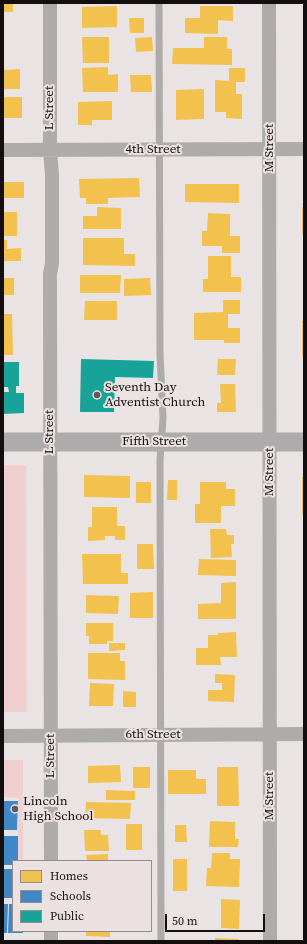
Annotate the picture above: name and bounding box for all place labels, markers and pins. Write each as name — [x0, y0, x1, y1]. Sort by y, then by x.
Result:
place label: Seventh Day Adventist Church — [105, 380, 205, 411]
marker: Seventh Day Adventist Church — [92, 390, 102, 400]
place label: Lincoln High School — [23, 794, 93, 825]
marker: Lincoln High School — [10, 804, 20, 814]

